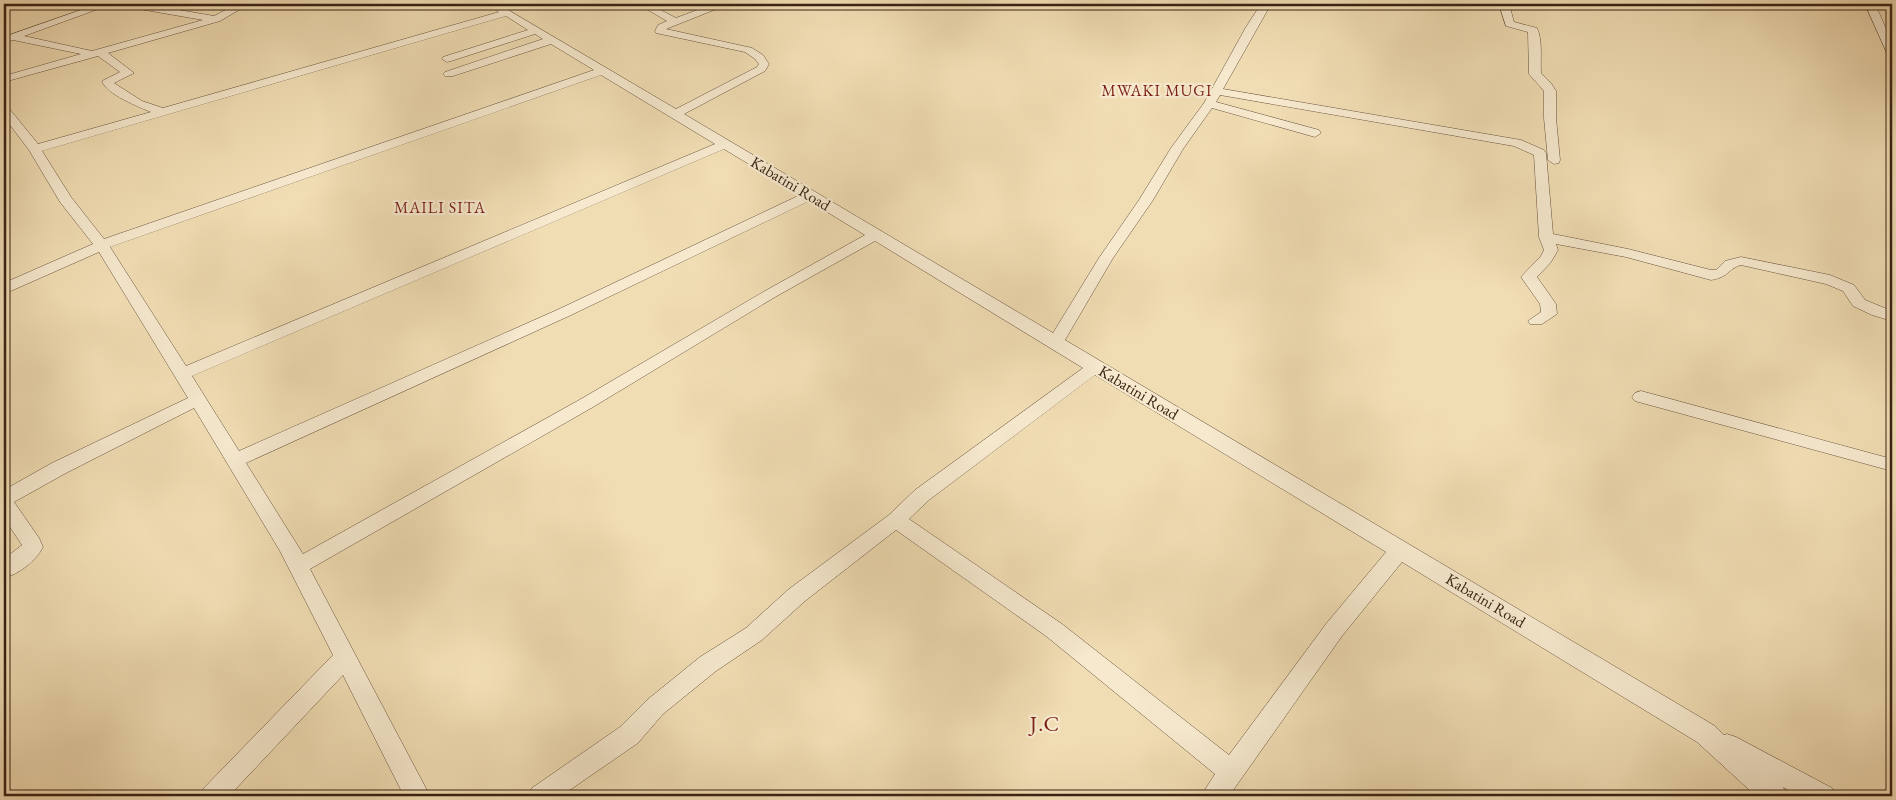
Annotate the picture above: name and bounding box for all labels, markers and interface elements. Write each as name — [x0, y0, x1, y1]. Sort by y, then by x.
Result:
district label: MWAKI MUGI — [1102, 80, 1212, 101]
street label: Kabatini Road — [747, 151, 835, 216]
district label: MAILI SITA — [394, 197, 486, 218]
street label: Kabatini Road — [1095, 360, 1183, 425]
street label: Kabatini Road — [1442, 568, 1530, 633]
district label: J.C — [1028, 709, 1060, 738]

